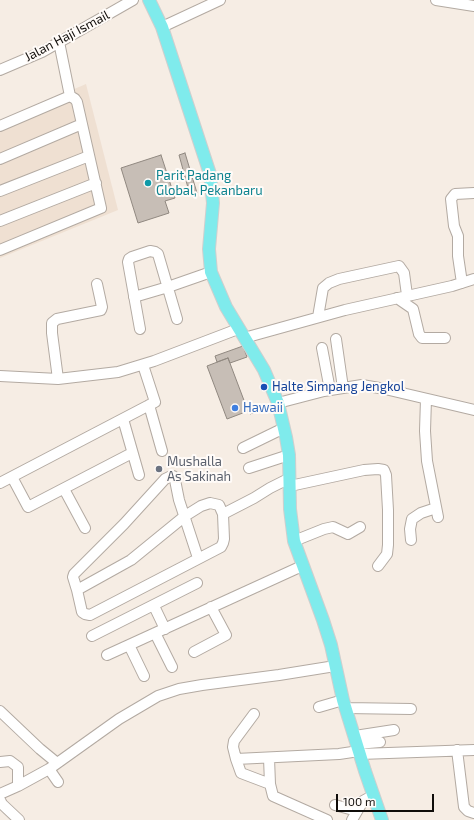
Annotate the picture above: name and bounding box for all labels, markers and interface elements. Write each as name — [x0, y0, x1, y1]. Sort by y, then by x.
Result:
street label: Jalan Haji Ismail — [22, 7, 112, 65]
place label: Parit Padang Global, Pekanbaru — [156, 168, 263, 199]
marker: Parit Padang Global, Pekanbaru — [143, 178, 153, 188]
place label: Halte Simpang Jengkol — [272, 379, 405, 395]
marker: Halte Simpang Jengkol — [259, 382, 269, 392]
place label: Hawaii — [243, 400, 283, 416]
marker: Hawaii — [230, 403, 240, 413]
place label: Mushalla As Sakinah — [167, 454, 231, 485]
marker: Mushalla As Sakinah — [154, 464, 164, 474]
scale bar — [338, 786, 436, 812]
text: 100 m — [343, 794, 375, 808]

